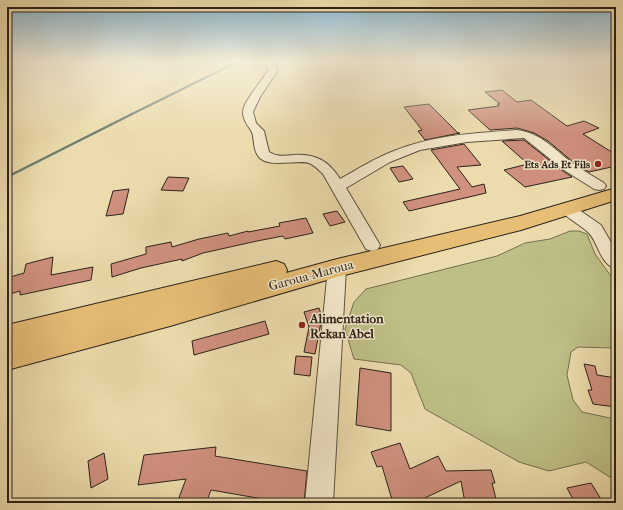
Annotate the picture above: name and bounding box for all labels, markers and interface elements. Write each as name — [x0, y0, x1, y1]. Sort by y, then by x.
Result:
place label: Ets Ads Et Fils — [524, 158, 590, 171]
marker: Ets Ads Et Fils — [593, 159, 603, 169]
street label: Garoua-Maroua — [267, 256, 356, 294]
place label: Alimentation Rekan Abel — [309, 311, 384, 341]
marker: Alimentation Rekan Abel — [297, 320, 307, 330]

